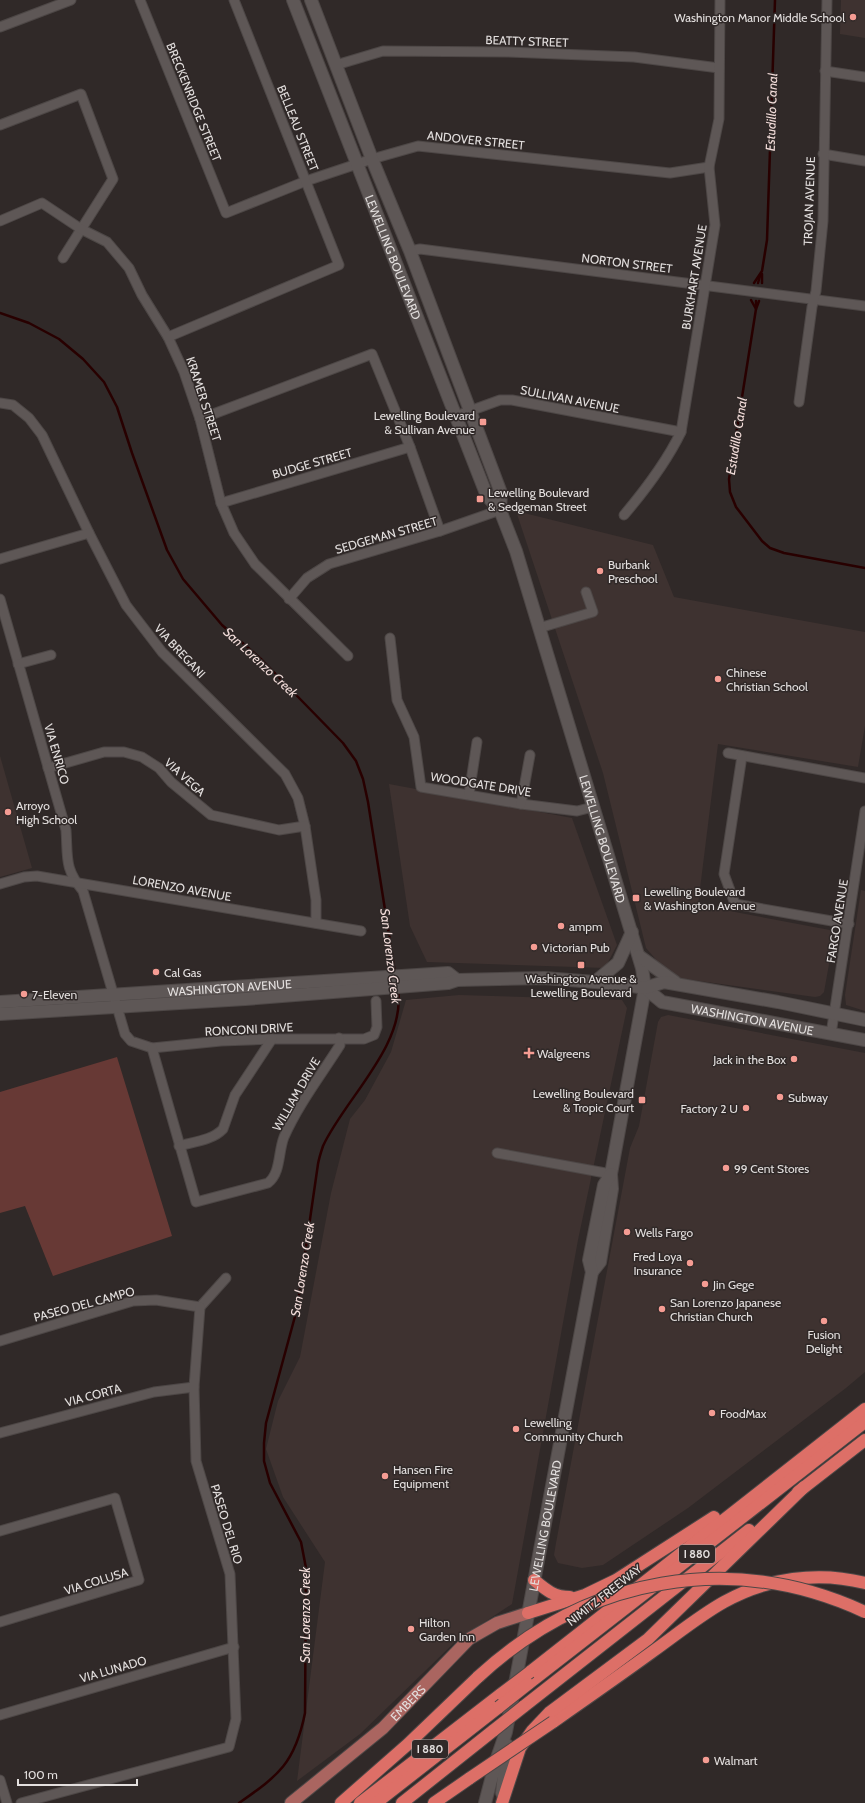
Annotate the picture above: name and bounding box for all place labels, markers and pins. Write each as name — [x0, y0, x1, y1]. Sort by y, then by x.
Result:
place label: Washington Manor Middle School — [674, 10, 845, 25]
marker: Washington Manor Middle School — [848, 12, 858, 22]
place label: Lewelling Boulevard & Sullivan Avenue — [374, 408, 475, 437]
marker: Lewelling Boulevard & Sullivan Avenue — [478, 417, 488, 427]
place label: Lewelling Boulevard & Sedgeman Street — [488, 485, 589, 514]
marker: Lewelling Boulevard & Sedgeman Street — [475, 494, 485, 504]
place label: Burbank Preschool — [608, 557, 658, 586]
marker: Burbank Preschool — [595, 566, 605, 576]
place label: Chinese Christian School — [726, 665, 808, 694]
marker: Chinese Christian School — [713, 674, 723, 684]
place label: Arroyo High School — [16, 798, 77, 827]
marker: Arroyo High School — [3, 807, 13, 817]
place label: Lewelling Boulevard & Washington Avenue — [644, 884, 755, 913]
marker: Lewelling Boulevard & Washington Avenue — [631, 893, 641, 903]
place label: ampm — [569, 919, 603, 934]
marker: ampm — [556, 921, 566, 931]
place label: Victorian Pub — [542, 940, 610, 955]
marker: Victorian Pub — [529, 942, 539, 952]
marker: Washington Avenue & Lewelling Boulevard — [576, 960, 586, 970]
place label: Cal Gas — [164, 965, 202, 980]
marker: Cal Gas — [151, 967, 161, 977]
place label: Washington Avenue & Lewelling Boulevard — [525, 971, 637, 1000]
place label: 7-Eleven — [32, 987, 77, 1002]
marker: 7-Eleven — [19, 989, 29, 999]
place label: Walgreens — [537, 1046, 590, 1061]
marker: Walgreens — [524, 1048, 534, 1058]
place label: Jack in the Box — [712, 1052, 786, 1067]
marker: Jack in the Box — [789, 1054, 799, 1064]
place label: Lewelling Boulevard & Tropic Court — [533, 1086, 634, 1115]
place label: Subway — [788, 1090, 828, 1105]
marker: Subway — [775, 1092, 785, 1102]
marker: Lewelling Boulevard & Tropic Court — [637, 1095, 647, 1105]
place label: Factory 2 U — [680, 1101, 738, 1116]
marker: Factory 2 U — [741, 1103, 751, 1113]
place label: 99 Cent Stores — [734, 1161, 809, 1176]
marker: 99 Cent Stores — [721, 1163, 731, 1173]
place label: Wells Fargo — [635, 1225, 693, 1240]
marker: Wells Fargo — [622, 1227, 632, 1237]
place label: Fred Loya Insurance — [633, 1249, 682, 1278]
marker: Fred Loya Insurance — [685, 1258, 695, 1268]
place label: Jin Gege — [712, 1277, 754, 1292]
marker: Jin Gege — [700, 1279, 710, 1289]
place label: San Lorenzo Japanese Christian Church — [670, 1295, 781, 1324]
marker: San Lorenzo Japanese Christian Church — [657, 1304, 667, 1314]
marker: Fusion Delight — [819, 1316, 829, 1326]
place label: Fusion Delight — [806, 1327, 842, 1356]
place label: FoodMax — [720, 1406, 767, 1421]
marker: FoodMax — [707, 1408, 717, 1418]
place label: Lewelling Community Church — [524, 1415, 623, 1444]
marker: Lewelling Community Church — [511, 1424, 521, 1434]
place label: Hansen Fire Equipment — [393, 1462, 453, 1491]
marker: Hansen Fire Equipment — [380, 1471, 390, 1481]
place label: Hilton Garden Inn — [419, 1615, 475, 1644]
marker: Hilton Garden Inn — [406, 1624, 416, 1634]
place label: Walmart — [714, 1753, 758, 1768]
marker: Walmart — [701, 1755, 711, 1765]

